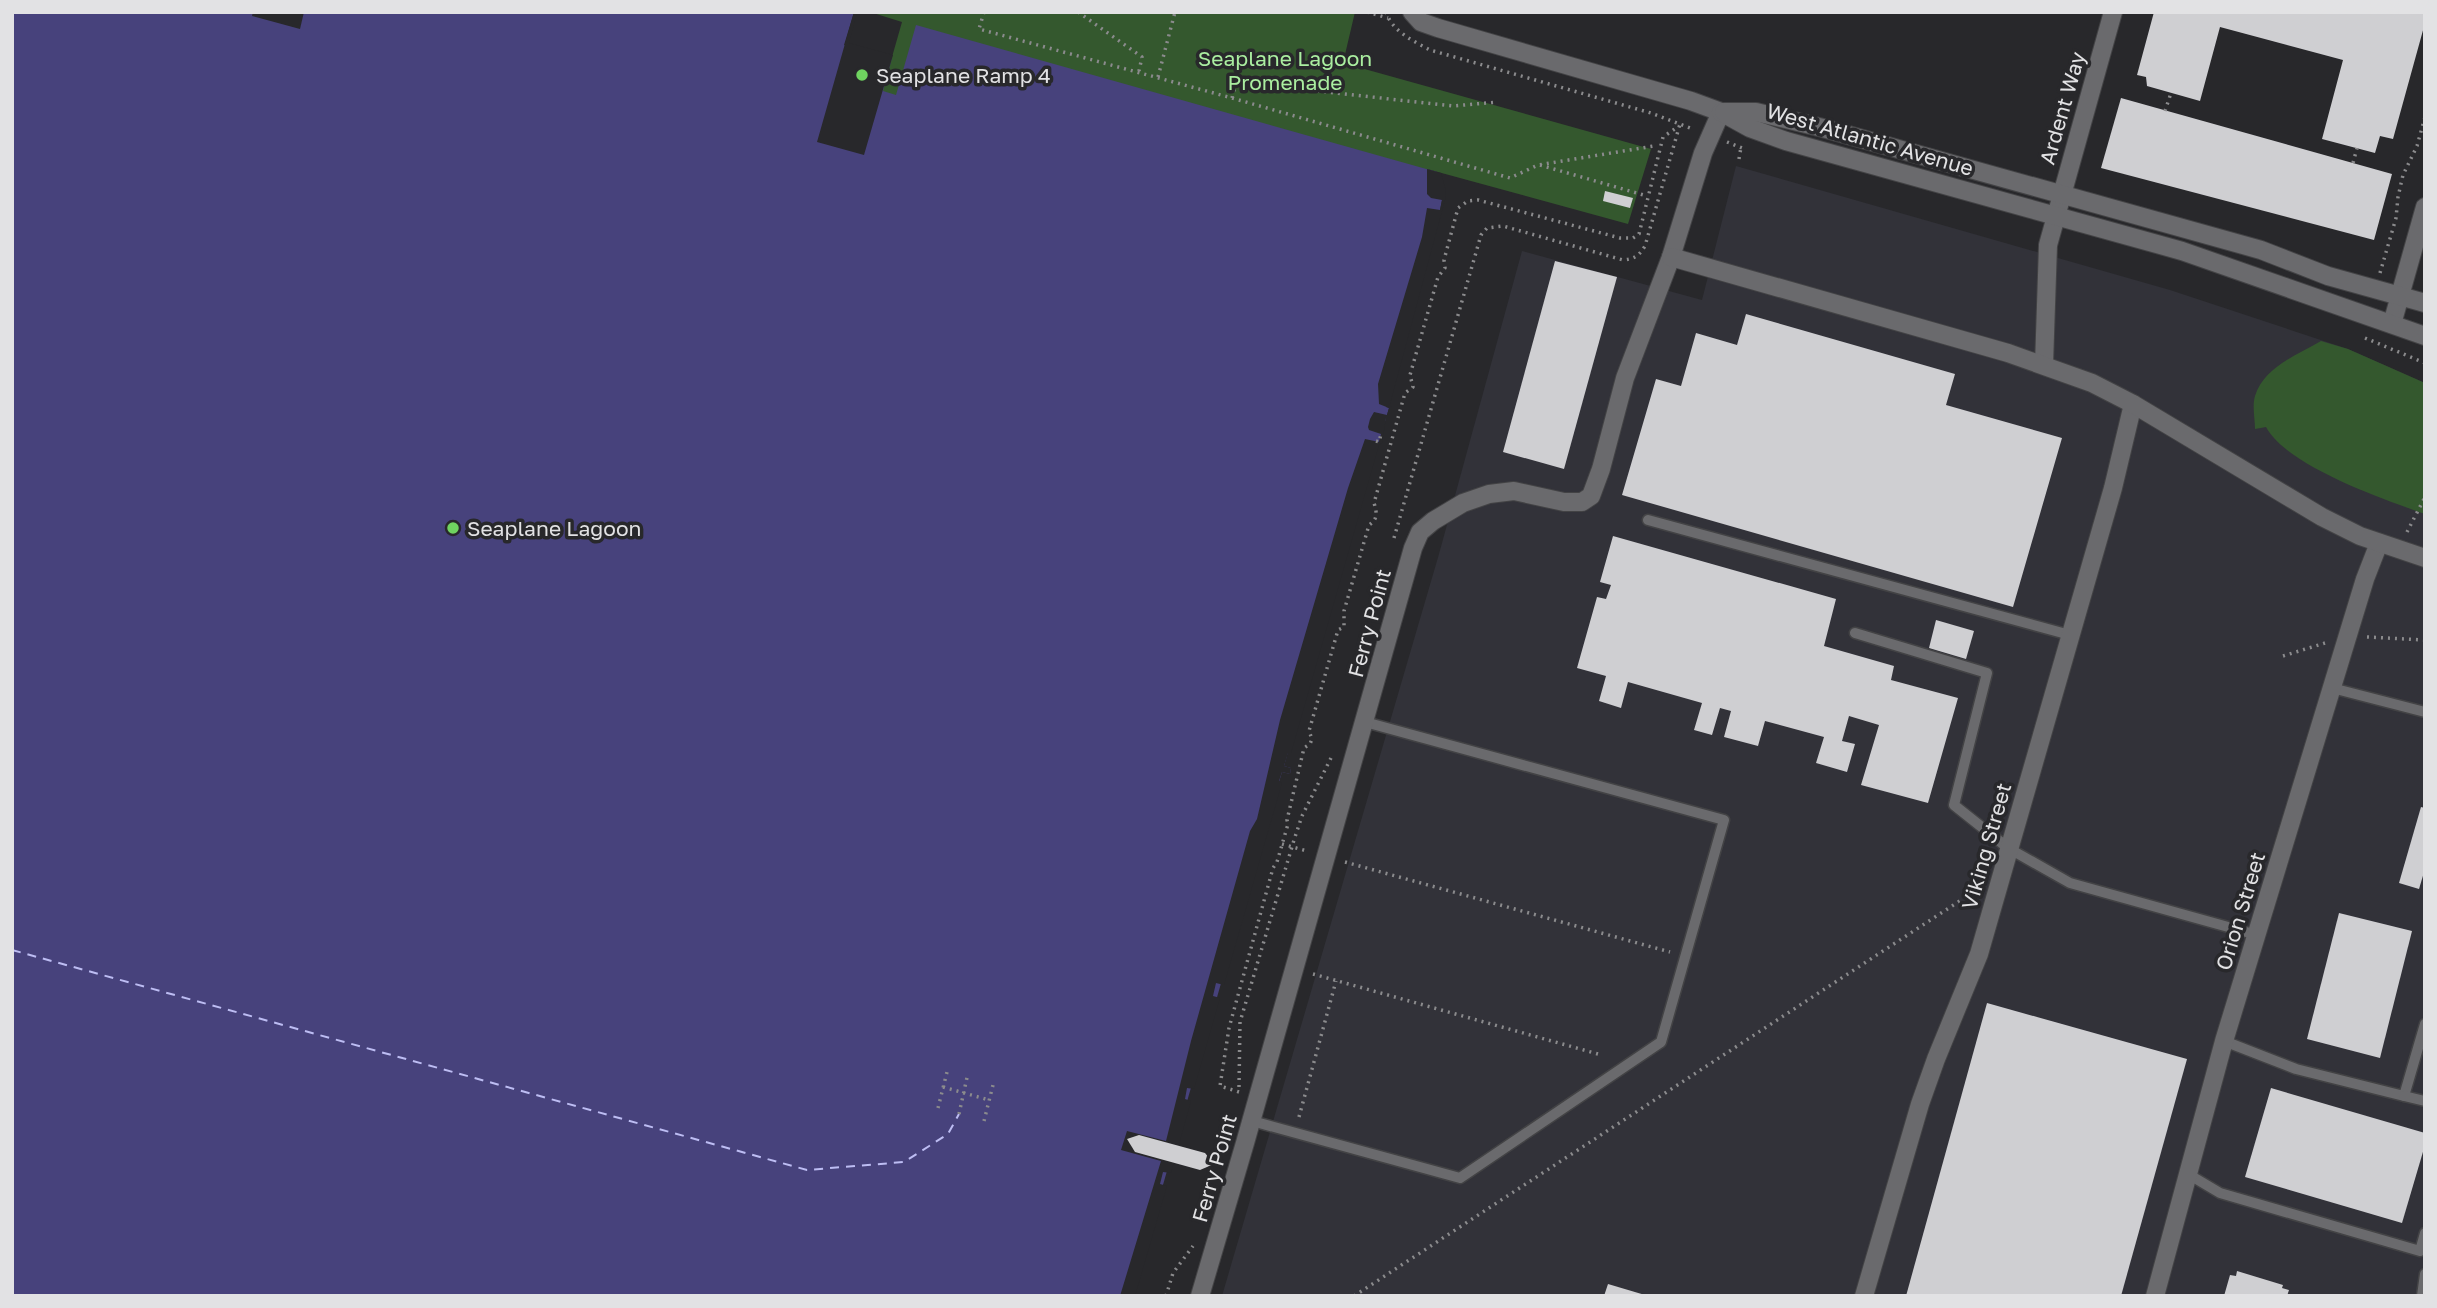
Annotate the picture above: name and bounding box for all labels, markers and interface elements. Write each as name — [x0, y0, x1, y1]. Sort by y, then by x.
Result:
park label: Seaplane Lagoon Promenade — [1198, 45, 1372, 95]
street label: Ardent Way — [2034, 48, 2091, 167]
place label: Seaplane Ramp 4 — [876, 62, 1051, 88]
marker: Seaplane Ramp 4 — [854, 67, 870, 83]
street label: West Atlantic Avenue — [1764, 97, 1976, 181]
place label: Seaplane Lagoon — [467, 515, 641, 541]
marker: Seaplane Lagoon — [445, 520, 461, 536]
street label: Ferry Point — [1342, 566, 1396, 680]
street label: Viking Street — [1956, 780, 2016, 912]
street label: Orion Street — [2210, 849, 2270, 973]
street label: Ferry Point — [1186, 1111, 1242, 1225]

